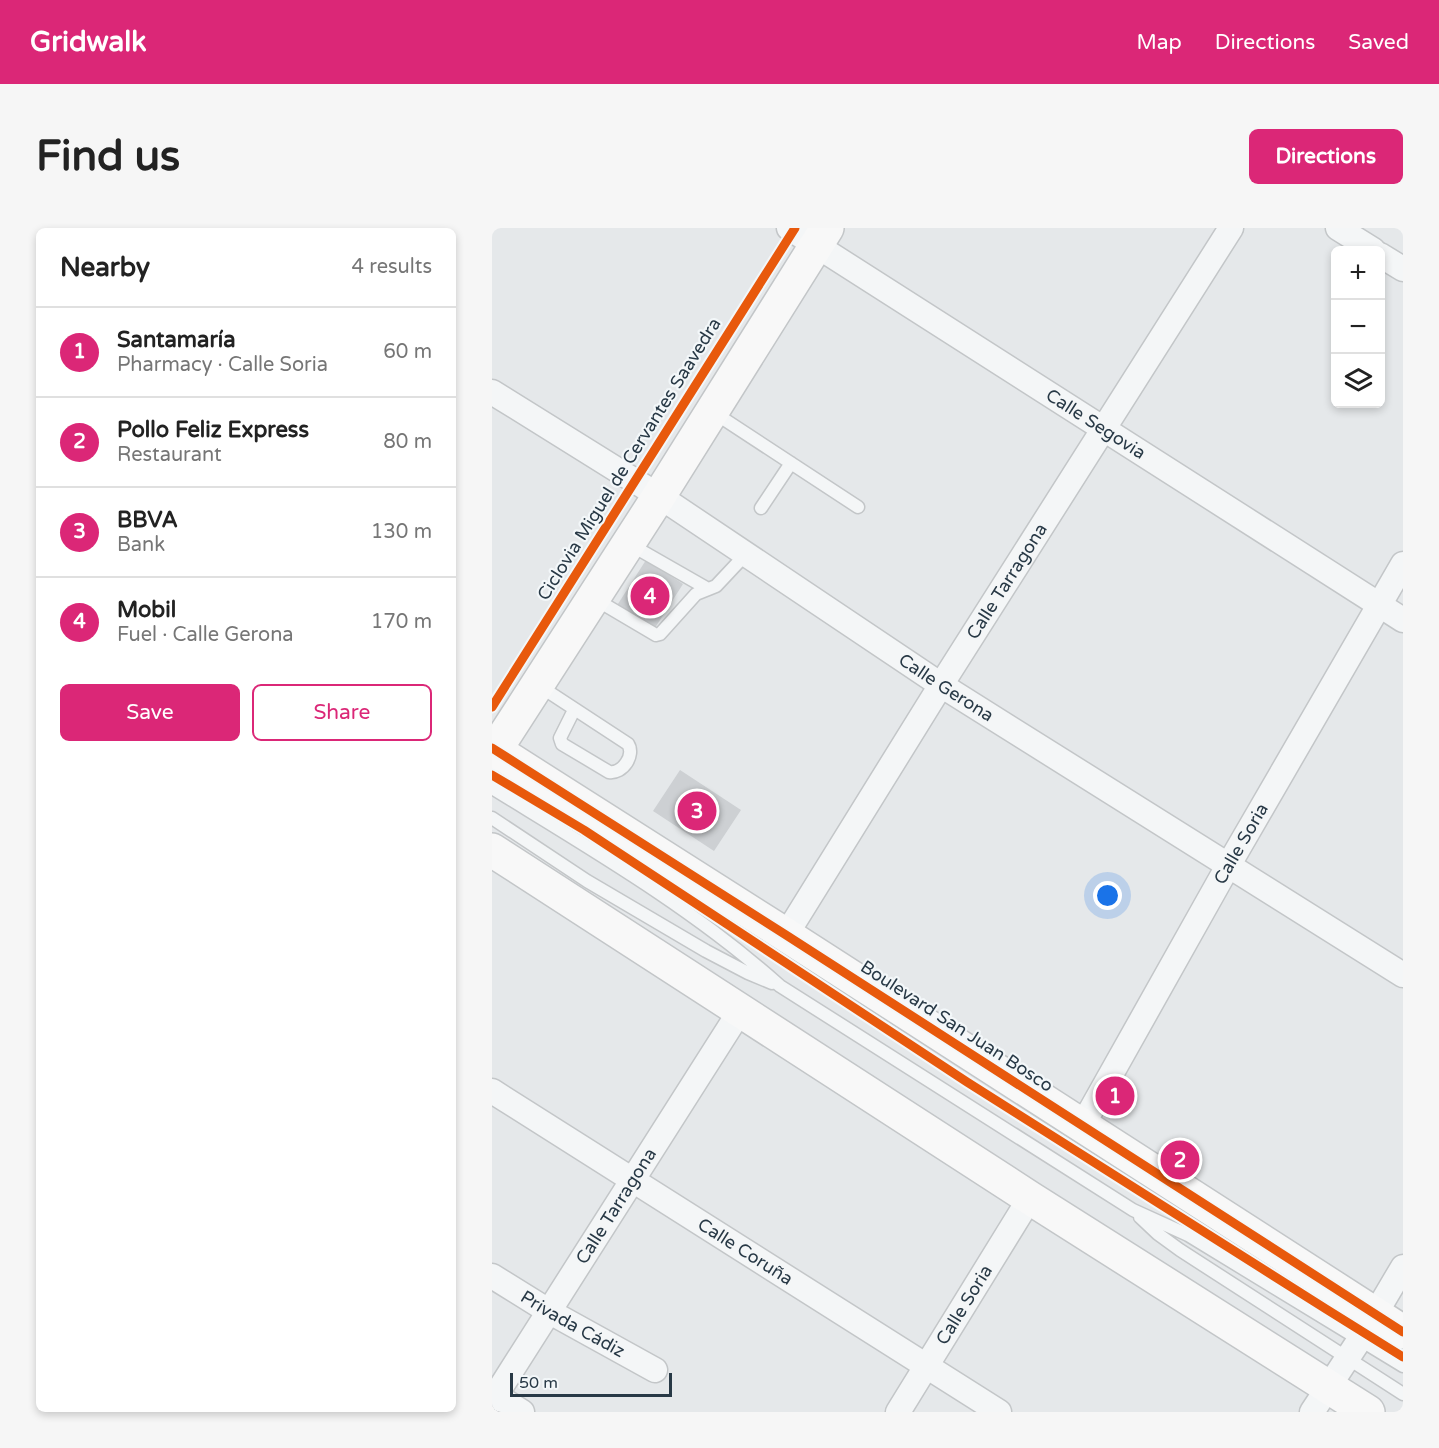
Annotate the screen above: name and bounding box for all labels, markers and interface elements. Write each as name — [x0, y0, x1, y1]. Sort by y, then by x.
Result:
text: Gridwalk — [30, 25, 147, 59]
text: Map — [1136, 30, 1182, 55]
text: Directions — [1215, 30, 1315, 55]
text: Saved — [1348, 30, 1409, 55]
button: Directions — [1249, 129, 1403, 184]
text: Find us — [36, 131, 180, 182]
map controls — [1331, 246, 1385, 408]
button: + — [1331, 246, 1385, 300]
text: Nearby — [60, 252, 150, 283]
text: 4 results — [352, 255, 432, 279]
button: − — [1331, 300, 1385, 354]
street label: Ciclovia Miguel de Cervantes Saavedra — [532, 314, 726, 604]
text: Santamaría — [117, 327, 236, 353]
text: 1 — [73, 340, 86, 364]
text: 60 m — [383, 340, 432, 364]
text: Pharmacy · Calle Soria — [117, 353, 328, 377]
button: layers — [1331, 354, 1385, 408]
street label: Calle Segovia — [1042, 384, 1150, 464]
text: Pollo Feliz Express — [117, 417, 309, 443]
text: 2 — [73, 430, 86, 454]
text: 80 m — [383, 430, 432, 454]
text: Restaurant — [117, 443, 222, 467]
text: BBVA — [117, 507, 178, 533]
street label: Calle Tarragona — [962, 519, 1052, 644]
text: 3 — [73, 520, 86, 544]
text: 130 m — [371, 520, 432, 544]
text: Bank — [117, 533, 165, 557]
pin: 4 — [630, 574, 670, 619]
text: Mobil — [117, 597, 176, 623]
text: 4 — [73, 610, 86, 634]
text: 170 m — [371, 610, 432, 634]
text: Fuel · Calle Gerona — [117, 623, 294, 647]
street label: Calle Gerona — [894, 649, 998, 726]
button: Save — [60, 684, 240, 741]
button: Share — [252, 684, 432, 741]
pin: 3 — [678, 788, 716, 834]
street label: Calle Soria — [1209, 799, 1273, 888]
your location — [1093, 881, 1122, 910]
street label: Boulevard San Juan Bosco — [856, 955, 1058, 1097]
pin: 1 — [1096, 1074, 1134, 1118]
pin: 2 — [1160, 1138, 1200, 1182]
street label: Calle Tarragona — [571, 1144, 661, 1268]
street label: Calle Coruña — [694, 1213, 797, 1290]
street label: Calle Soria — [931, 1261, 997, 1349]
street label: Privada Cádiz — [517, 1285, 629, 1362]
scale bar — [510, 1370, 672, 1398]
text: 50 m — [519, 1373, 558, 1393]

